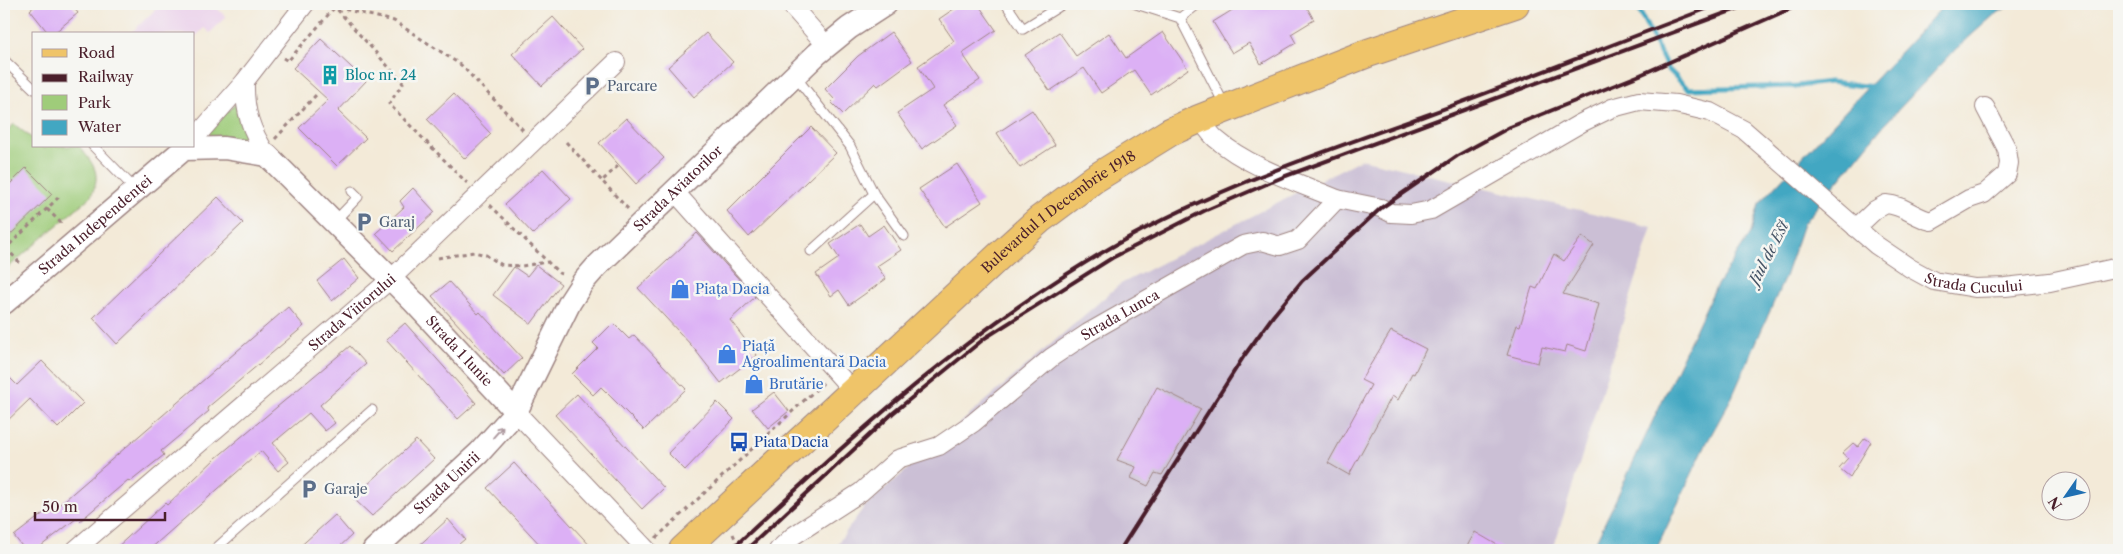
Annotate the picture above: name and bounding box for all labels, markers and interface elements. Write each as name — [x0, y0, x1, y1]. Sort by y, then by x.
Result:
legend — [32, 32, 195, 148]
text: Road — [78, 43, 115, 62]
building icon: Bloc nr. 24 — [319, 64, 341, 86]
place label: Bloc nr. 24 — [345, 66, 416, 84]
text: Railway — [78, 67, 134, 86]
parking icon: Parcare — [581, 75, 603, 97]
place label: Parcare — [607, 77, 658, 95]
text: Park — [78, 93, 112, 112]
text: Water — [77, 117, 122, 136]
street label: Strada Aviatorilor — [630, 141, 726, 235]
street label: Bulevardul 1 Decembrie 1918 — [977, 146, 1139, 277]
street label: Strada Independenței — [35, 171, 156, 279]
parking icon: Garaj — [353, 211, 375, 233]
place label: Garaj — [379, 213, 415, 231]
water label: Jiul de Est — [1743, 217, 1793, 291]
street label: Strada Cucului — [1921, 269, 2023, 297]
street label: Strada Viitorului — [305, 270, 399, 355]
shop icon: Piața Dacia — [669, 278, 691, 300]
place label: Piața Dacia — [695, 280, 770, 298]
street label: Strada Lunca — [1077, 285, 1163, 344]
street label: Strada 1 Iunie — [422, 312, 497, 390]
place label: Piață Agroalimentară Dacia — [741, 337, 887, 371]
shop icon: Piață Agroalimentară Dacia — [716, 343, 738, 365]
shop icon: Brutărie — [743, 373, 765, 395]
place label: Brutărie — [769, 375, 824, 393]
one-way arrow — [492, 425, 504, 438]
bus stop icon: Piata Dacia — [728, 431, 750, 453]
place label: Piata Dacia — [754, 433, 829, 451]
street label: Strada Unirii — [410, 448, 484, 518]
north arrow — [2040, 472, 2090, 522]
parking icon: Garaje — [298, 478, 320, 500]
place label: Garaje — [324, 480, 368, 498]
scale bar — [35, 489, 165, 521]
text: N — [2044, 493, 2066, 513]
text: 50 m — [42, 497, 78, 516]

